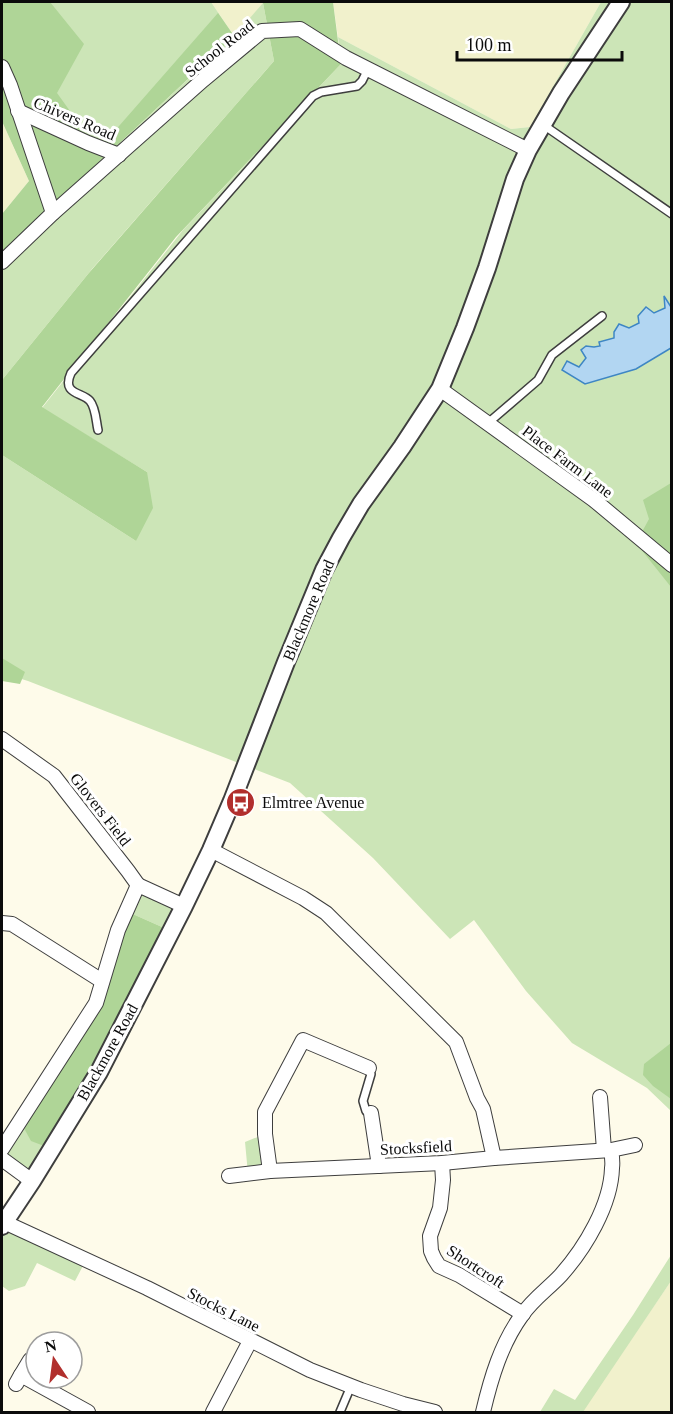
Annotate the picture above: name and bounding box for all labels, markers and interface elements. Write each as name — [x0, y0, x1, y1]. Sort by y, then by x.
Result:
street label: School Road — [182, 16, 257, 80]
scale bar — [457, 24, 622, 62]
text: 100 m — [466, 35, 512, 55]
street label: Chivers Road — [31, 94, 118, 143]
street label: Place Farm Lane — [519, 422, 616, 501]
street label: Blackmore Road — [280, 557, 337, 663]
street label: Glovers Field — [67, 770, 134, 849]
bus stop icon: Elmtree Avenue — [225, 786, 257, 818]
place label: Elmtree Avenue — [262, 794, 364, 811]
street label: Blackmore Road — [74, 1001, 141, 1104]
street label: Stocksfield — [380, 1137, 452, 1158]
street label: Shortcroft — [444, 1242, 508, 1292]
street label: Stocks Lane — [185, 1284, 263, 1335]
north arrow — [24, 1330, 84, 1390]
text: N — [43, 1336, 59, 1355]

